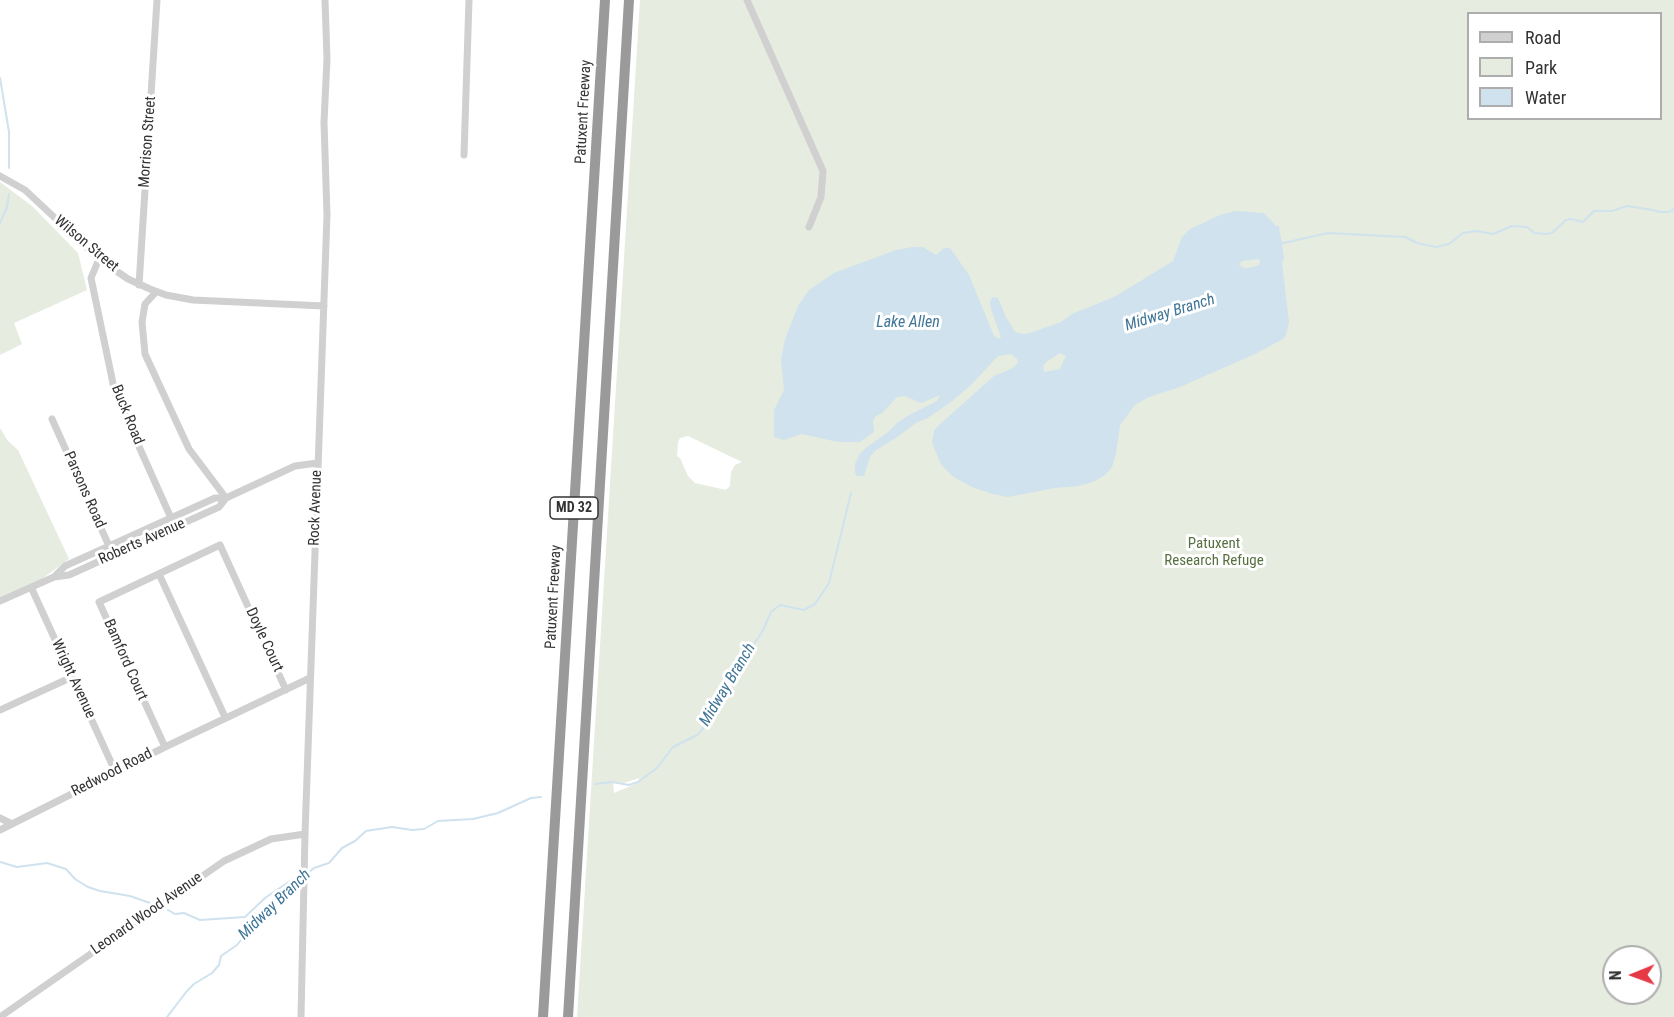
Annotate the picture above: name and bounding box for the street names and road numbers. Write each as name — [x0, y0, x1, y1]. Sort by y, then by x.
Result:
street label: Patuxent Freeway — [572, 59, 596, 165]
street label: Morrison Street — [136, 96, 160, 188]
street label: Wilson Street — [50, 212, 122, 276]
street label: Buck Road — [107, 383, 147, 447]
street label: Parsons Road — [59, 449, 109, 531]
street label: Rock Avenue — [306, 470, 326, 546]
road number: MD 32 — [550, 497, 598, 519]
street label: Roberts Avenue — [96, 515, 188, 569]
street label: Patuxent Freeway — [542, 544, 566, 650]
street label: Doyle Court — [241, 605, 287, 675]
street label: Bamford Court — [99, 617, 151, 703]
street label: Wright Avenue — [47, 637, 99, 721]
street label: Redwood Road — [69, 745, 155, 801]
street label: Leonard Wood Avenue — [88, 869, 206, 959]

